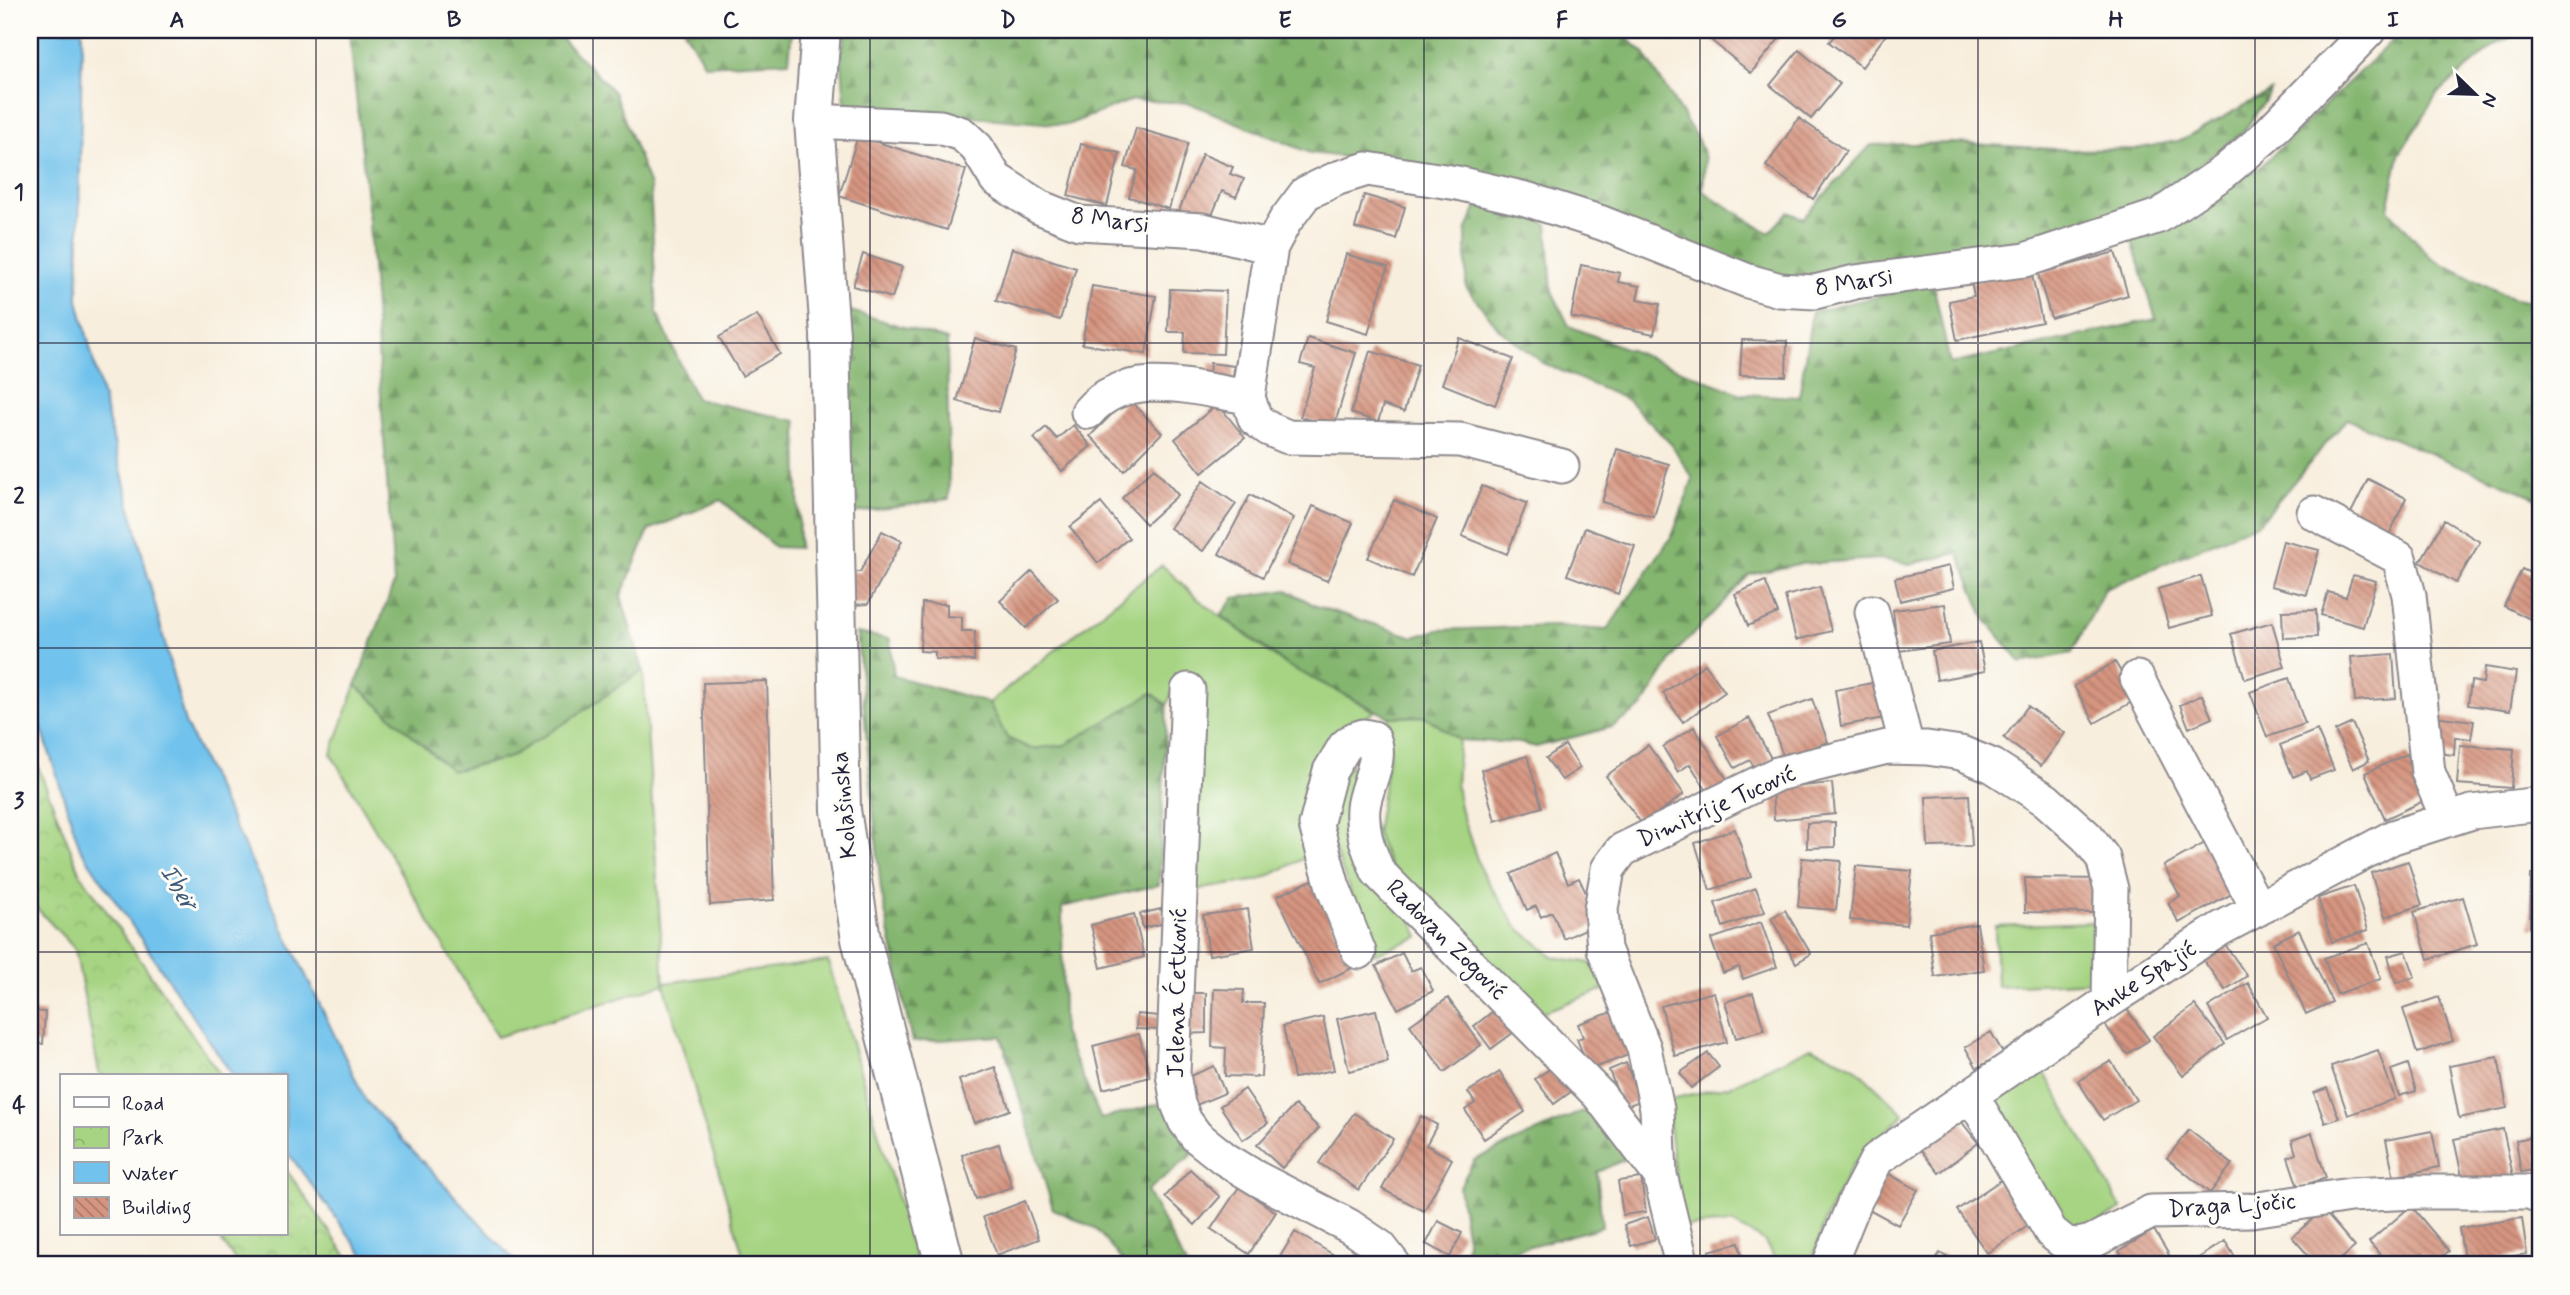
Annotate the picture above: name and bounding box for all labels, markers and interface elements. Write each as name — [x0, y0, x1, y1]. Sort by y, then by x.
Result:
text: A — [169, 6, 185, 36]
text: B — [447, 6, 462, 36]
text: C — [723, 6, 740, 36]
text: D — [1000, 6, 1016, 36]
text: E — [1278, 6, 1292, 36]
text: F — [1556, 6, 1568, 36]
text: G — [1831, 6, 1847, 36]
text: H — [2108, 6, 2124, 36]
text: I — [2387, 6, 2399, 36]
north arrow — [2440, 60, 2510, 130]
text: N — [2475, 89, 2503, 111]
text: 1 — [14, 178, 24, 208]
street label: 8 Marsi — [1069, 201, 1151, 241]
street label: 8 Marsi — [1813, 262, 1895, 304]
text: 2 — [13, 482, 25, 512]
street label: Kolašinska — [825, 750, 865, 860]
street label: Dimitrije Tucović — [1633, 758, 1801, 856]
text: 3 — [14, 787, 25, 817]
water label: Ibër — [151, 859, 207, 920]
street label: Radovan Zogović — [1377, 873, 1513, 1009]
street label: Jelena Ćetković — [1159, 907, 1195, 1078]
street label: Anke Spajić — [2085, 933, 2203, 1025]
legend — [60, 1074, 287, 1236]
text: Road — [122, 1090, 164, 1118]
text: 4 — [12, 1091, 26, 1121]
text: Park — [122, 1124, 164, 1152]
text: Water — [122, 1160, 178, 1188]
street label: Draga Ljočic — [2167, 1186, 2297, 1228]
text: Building — [122, 1194, 192, 1224]

